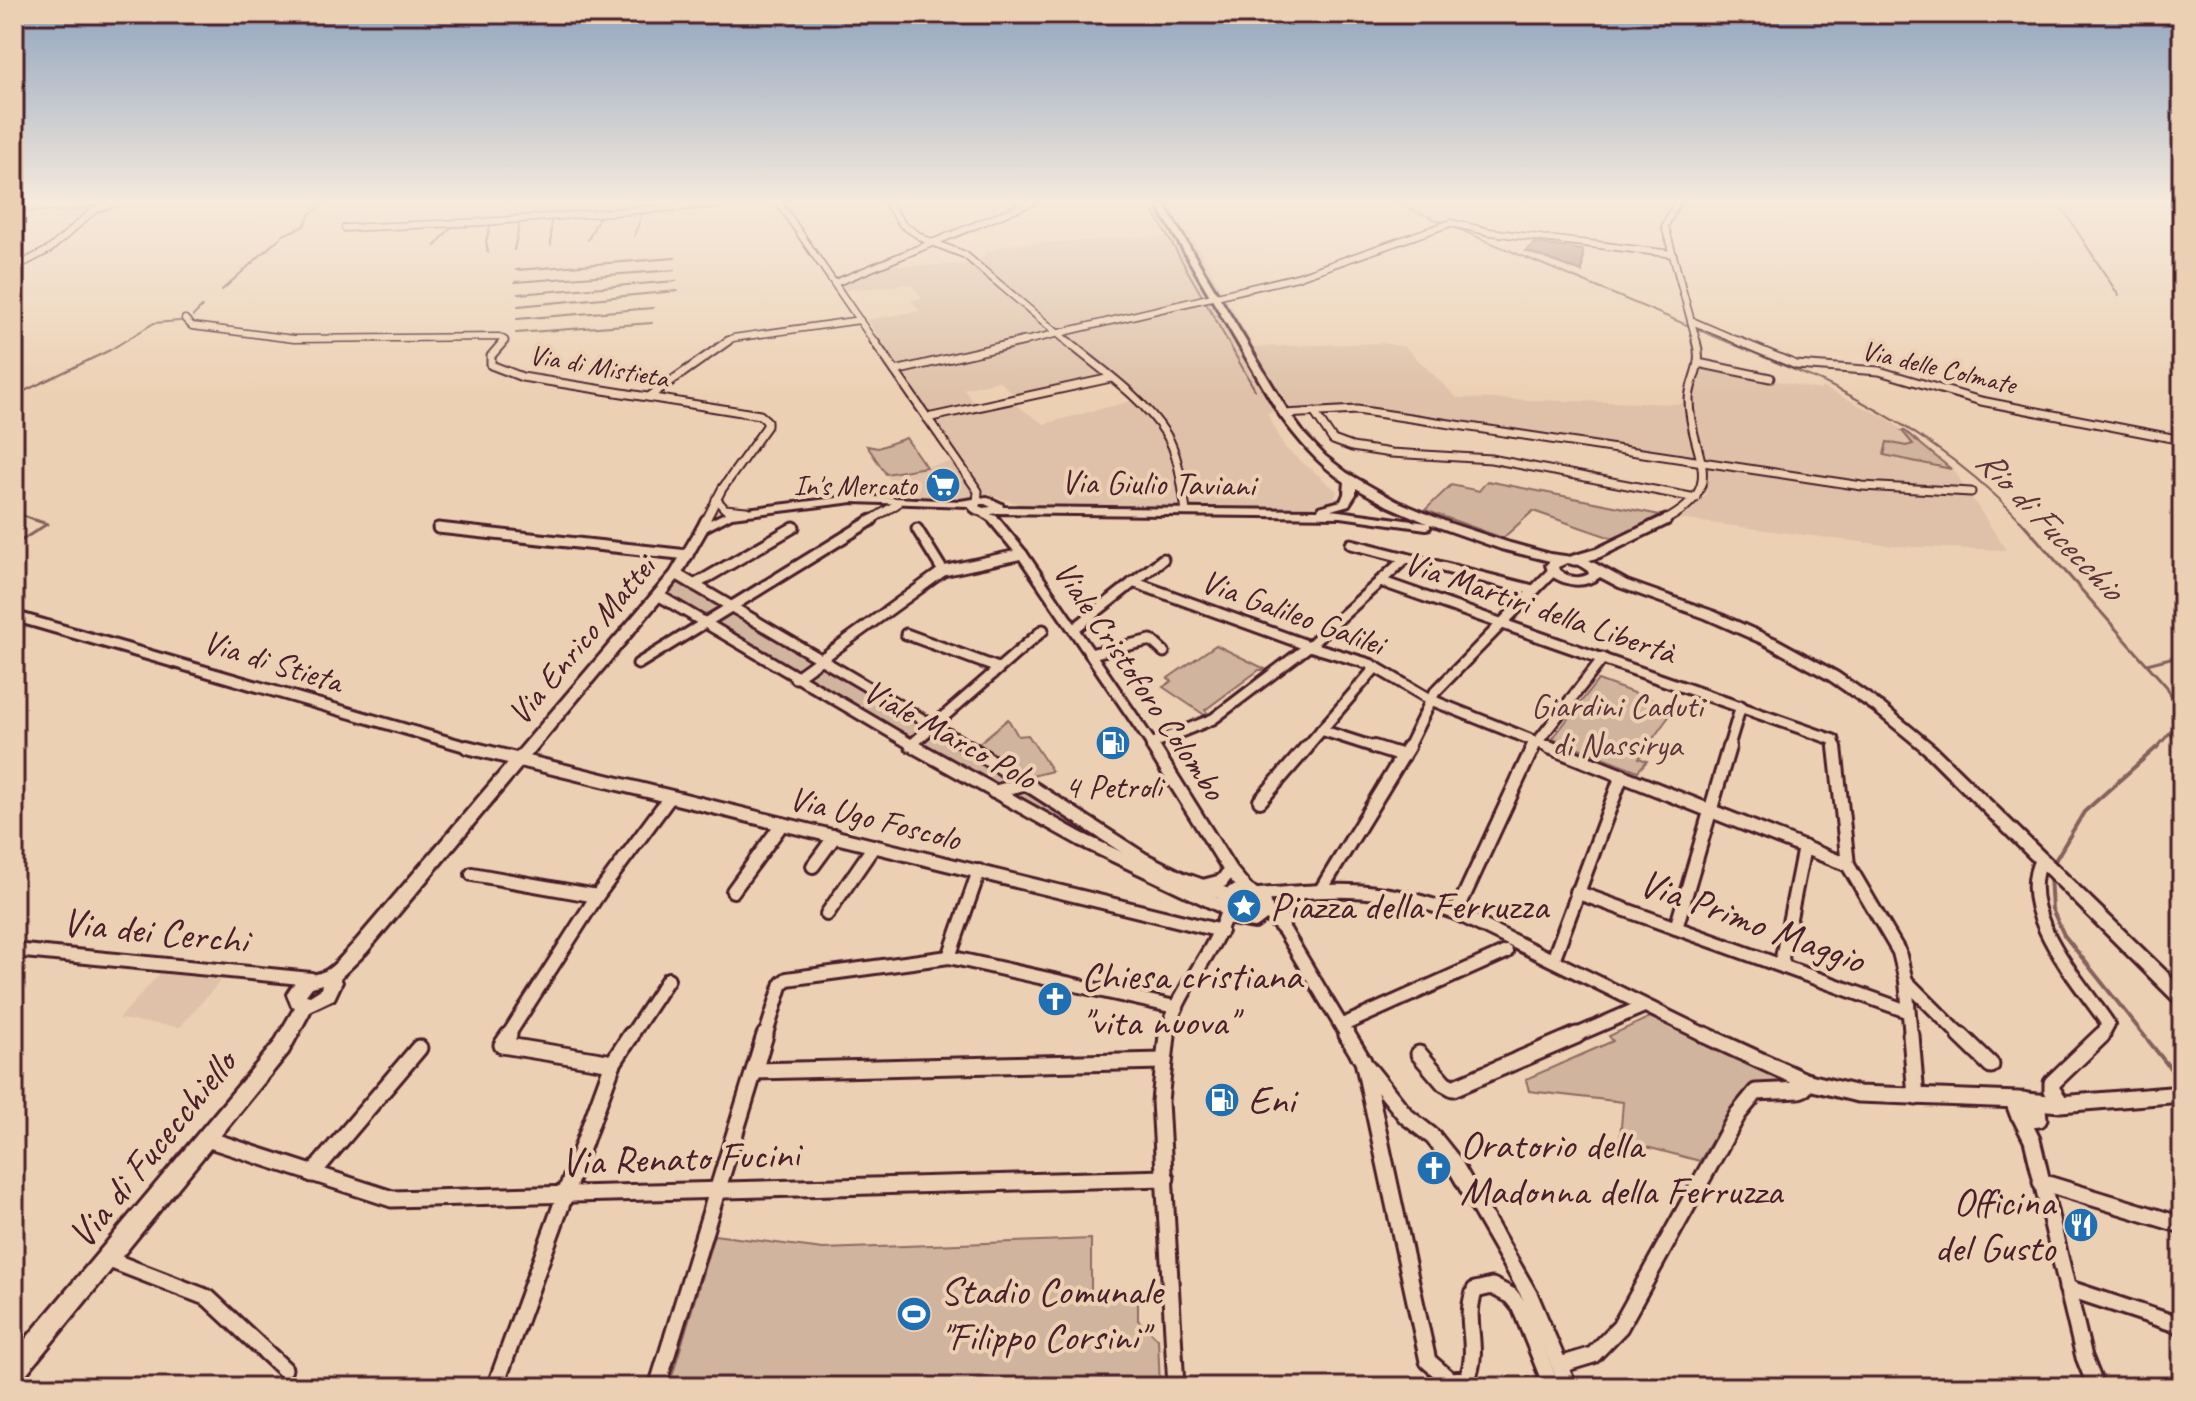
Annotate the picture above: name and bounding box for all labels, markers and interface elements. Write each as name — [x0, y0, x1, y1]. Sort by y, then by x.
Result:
street label: Via delle Colmate — [1858, 332, 2021, 402]
street label: Via di Mistieta — [527, 337, 673, 396]
water label: Rio di Fucecchio — [1967, 439, 2137, 613]
street label: Via Giulio Taviani — [1061, 460, 1259, 506]
supermarket icon: In's Mercato — [924, 466, 962, 504]
place label: In's Mercato — [794, 468, 919, 503]
street label: Via Martiri della Libertà — [1399, 540, 1683, 674]
street label: Via Enrico Mattei — [498, 544, 667, 733]
street label: Viale Cristoforo Colombo — [1044, 552, 1237, 809]
street label: Via Galileo Galilei — [1196, 559, 1394, 666]
street label: Via di Stieta — [198, 620, 351, 703]
street label: Viale Marco Polo — [856, 669, 1046, 800]
park label: Giardini Caduti di Nassirya — [1531, 684, 1707, 766]
fuel station icon: 4 Petroli — [1094, 724, 1132, 762]
place label: 4 Petroli — [1064, 765, 1166, 808]
street label: Via Ugo Foscolo — [785, 776, 967, 860]
street label: Via Primo Maggio — [1633, 857, 1873, 985]
place label: Piazza della Ferruzza — [1270, 881, 1551, 931]
place icon: Piazza della Ferruzza — [1225, 887, 1263, 925]
street label: Via dei Cerchi — [60, 896, 255, 966]
place label: Chiesa cristiana "vita nuova" — [1081, 951, 1304, 1047]
church icon: Chiesa cristiana "vita nuova" — [1036, 980, 1074, 1018]
street label: Via di Fucecchiello — [57, 1037, 250, 1258]
place label: Eni — [1248, 1075, 1299, 1125]
fuel station icon: Eni — [1203, 1081, 1241, 1119]
place label: Oratorio della Madonna della Ferruzza — [1460, 1120, 1785, 1216]
street label: Via Renato Fucini — [560, 1129, 805, 1187]
church icon: Oratorio della Madonna della Ferruzza — [1415, 1149, 1453, 1187]
place label: Officina del Gusto — [1935, 1177, 2058, 1273]
restaurant icon: Officina del Gusto — [2062, 1206, 2100, 1244]
place label: Stadio Comunale "Filippo Corsini" — [940, 1266, 1165, 1362]
sports icon: Stadio Comunale "Filippo Corsini" — [895, 1295, 933, 1333]

